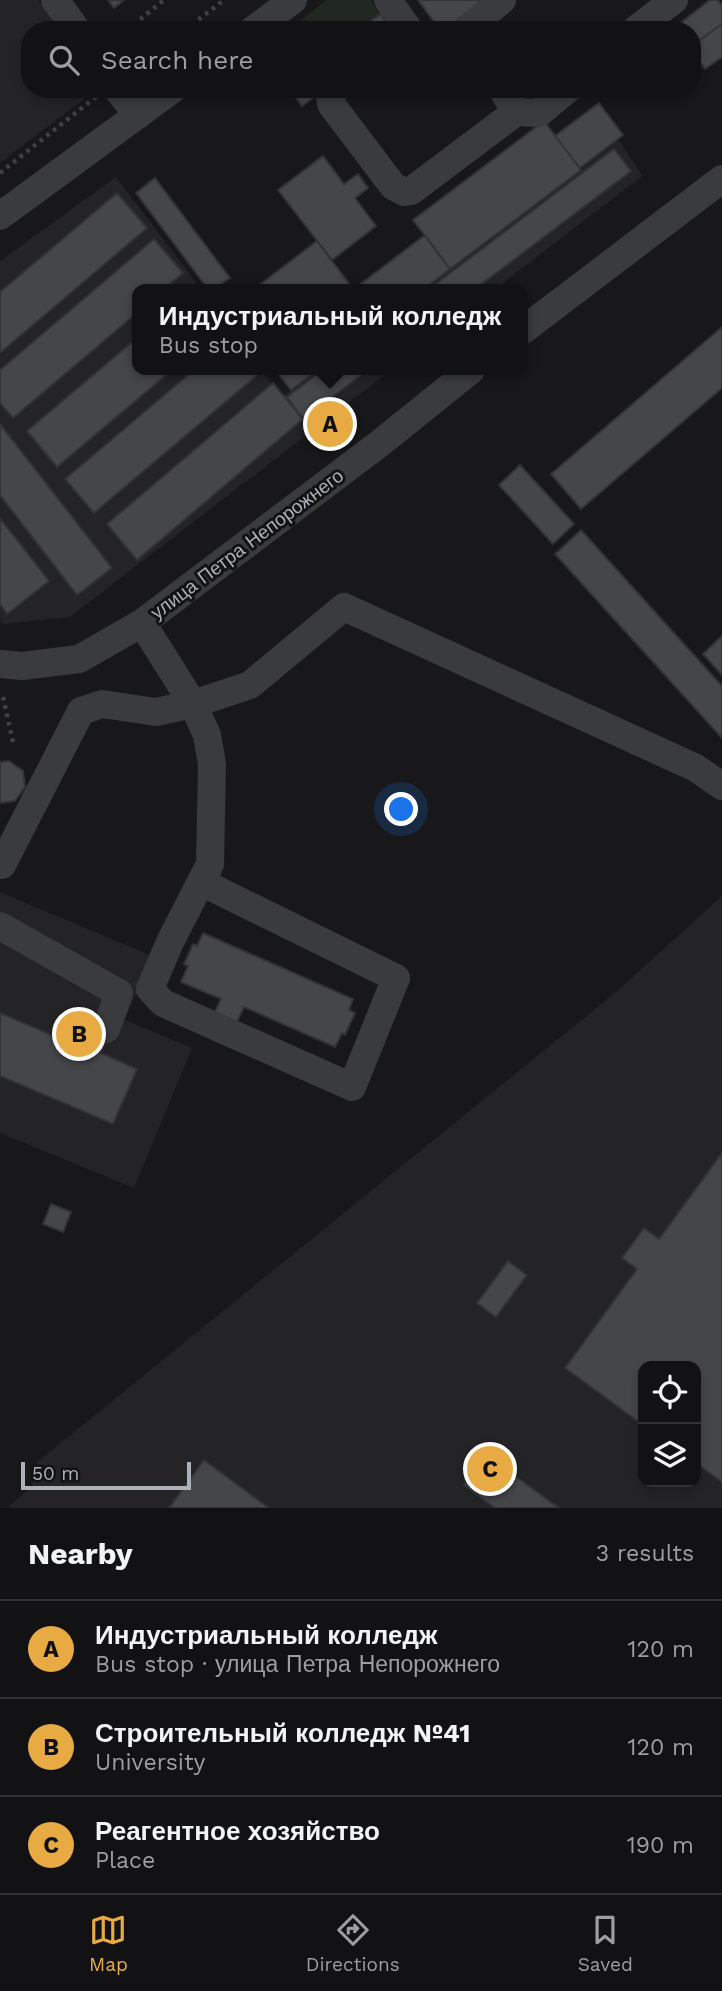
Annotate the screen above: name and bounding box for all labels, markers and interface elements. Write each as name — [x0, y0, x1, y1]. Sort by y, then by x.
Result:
search box — [21, 21, 701, 98]
icon: search — [45, 41, 83, 79]
text: Search here — [101, 45, 253, 75]
popup — [132, 284, 528, 375]
text: Индустриальный колледж — [159, 301, 501, 331]
text: Bus stop — [159, 332, 258, 359]
pin: A — [307, 398, 353, 450]
street label: улица Петра Непорожнего — [146, 464, 348, 624]
your location — [384, 792, 418, 826]
pin: B — [56, 1008, 102, 1060]
map controls — [638, 1361, 701, 1487]
button: locate — [638, 1361, 701, 1424]
button: layers — [638, 1424, 701, 1487]
pin: C — [467, 1443, 513, 1495]
scale bar — [21, 1459, 191, 1491]
text: 50 m — [32, 1462, 79, 1485]
text: Nearby — [28, 1536, 133, 1571]
text: 3 results — [596, 1540, 694, 1567]
text: Индустриальный колледж — [95, 1620, 437, 1650]
text: A — [43, 1636, 59, 1663]
text: 120 m — [628, 1636, 694, 1663]
text: Bus stop · улица Петра Непорожнего — [95, 1651, 500, 1678]
text: Строительный колледж №41 — [95, 1718, 470, 1748]
text: B — [43, 1734, 59, 1761]
text: 120 m — [628, 1734, 694, 1761]
text: University — [95, 1749, 205, 1776]
text: Реагентное хозяйство — [95, 1816, 380, 1846]
text: C — [43, 1832, 59, 1859]
text: 190 m — [627, 1832, 694, 1859]
text: Place — [95, 1847, 155, 1874]
tab: Map — [89, 1911, 128, 1976]
tab: Directions — [306, 1911, 400, 1976]
tab: Saved — [578, 1911, 633, 1976]

